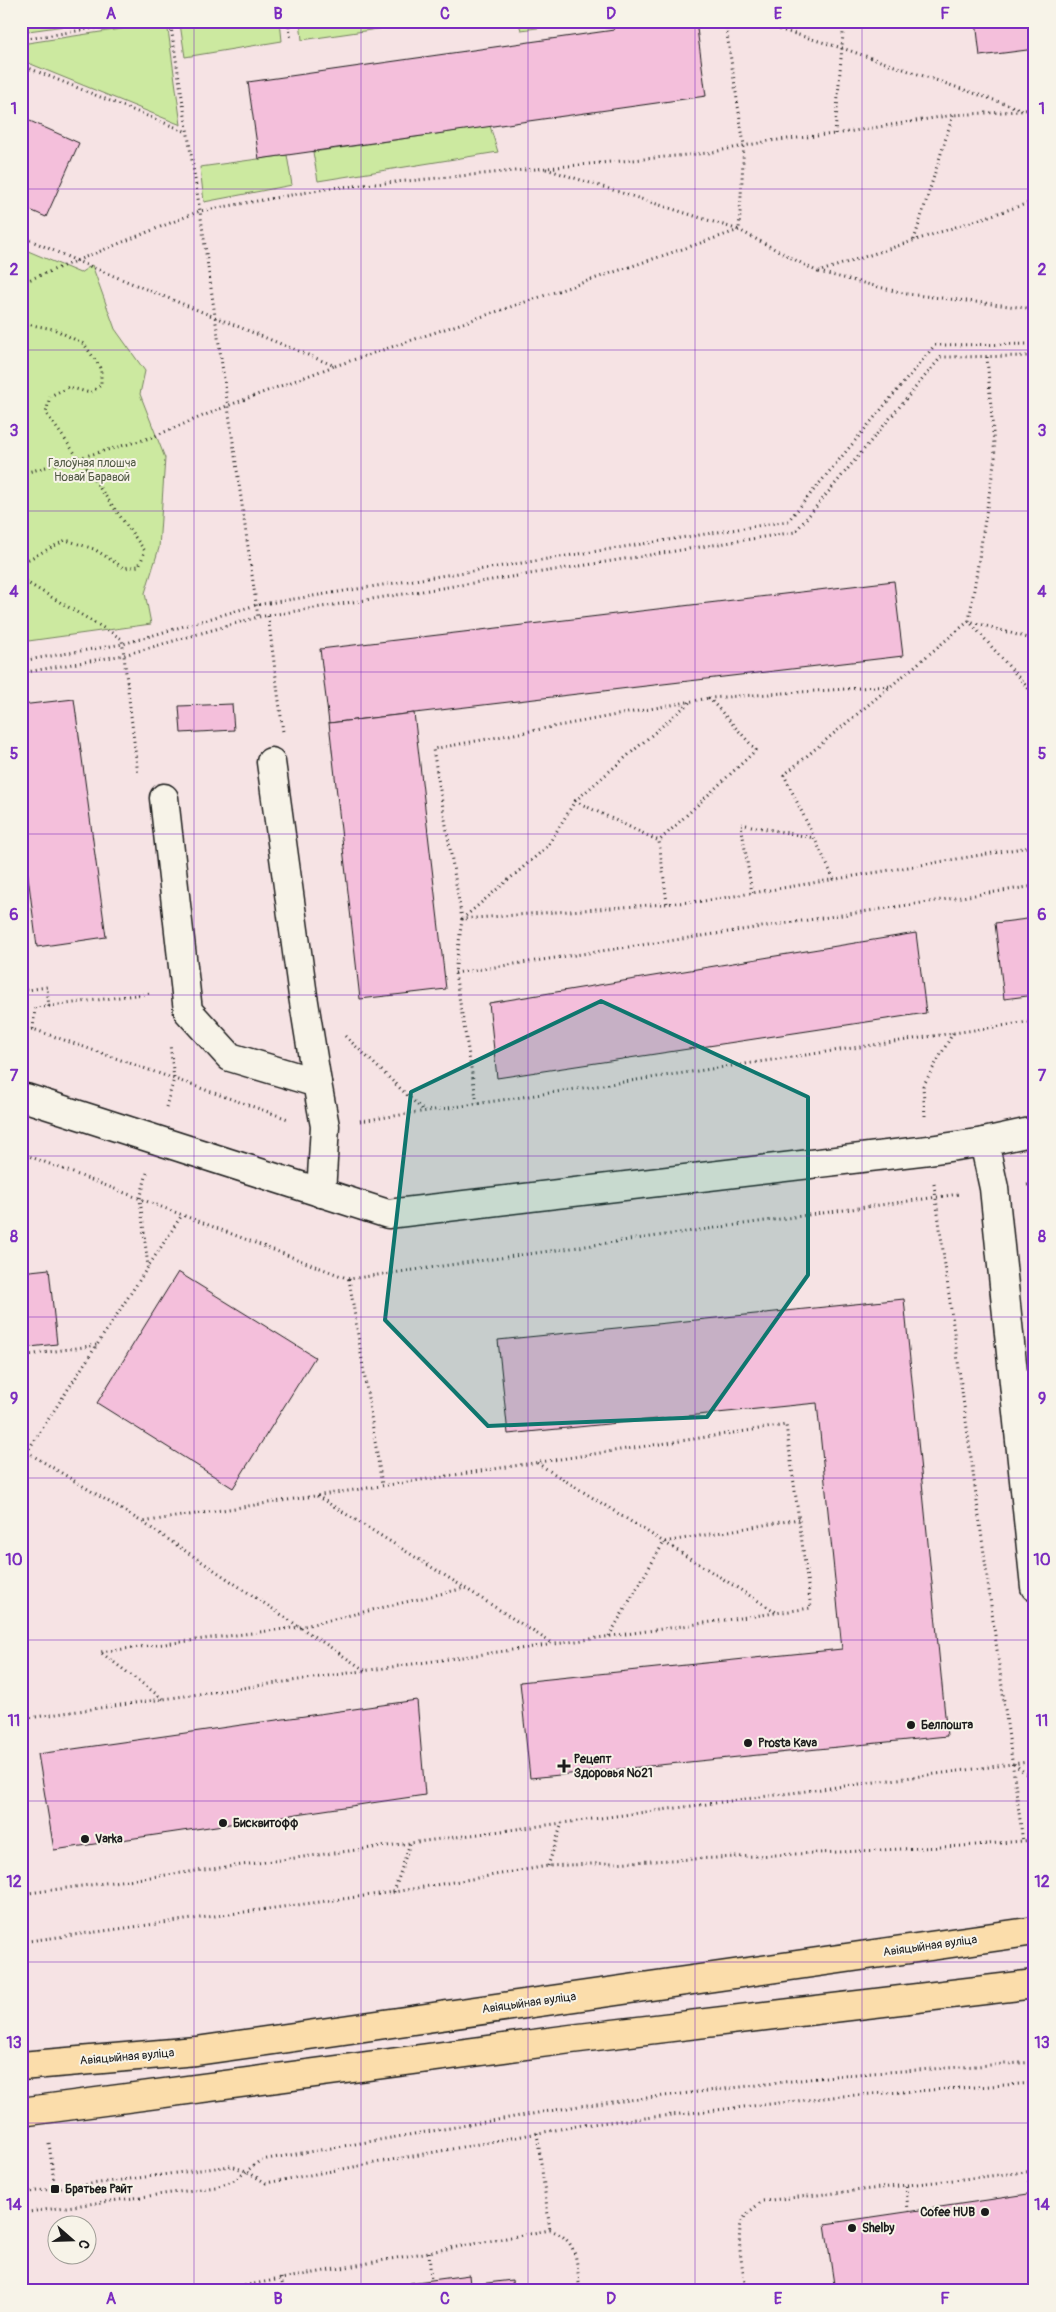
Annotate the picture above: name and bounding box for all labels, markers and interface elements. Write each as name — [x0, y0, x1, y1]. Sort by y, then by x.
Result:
text: A — [106, 4, 117, 24]
text: B — [273, 4, 283, 24]
text: C — [440, 4, 450, 24]
text: D — [606, 4, 616, 24]
text: E — [774, 4, 783, 24]
text: F — [940, 4, 950, 24]
text: 1 — [11, 99, 17, 119]
text: 1 — [1039, 99, 1045, 119]
text: 2 — [10, 260, 19, 280]
text: 2 — [1038, 260, 1047, 280]
text: 3 — [10, 421, 19, 441]
text: 3 — [1038, 421, 1047, 441]
park label: Галоўная плошча Новай Баравой — [48, 456, 136, 485]
text: 4 — [9, 582, 19, 602]
text: 4 — [1037, 582, 1047, 602]
text: 5 — [10, 744, 19, 764]
text: 5 — [1038, 744, 1047, 764]
text: 6 — [9, 905, 19, 925]
text: 6 — [1037, 905, 1047, 925]
text: 7 — [10, 1066, 19, 1086]
text: 7 — [1038, 1066, 1047, 1086]
text: 8 — [10, 1227, 18, 1247]
text: 8 — [1038, 1227, 1046, 1247]
text: 9 — [10, 1389, 18, 1409]
text: 9 — [1038, 1389, 1046, 1409]
text: 10 — [5, 1550, 23, 1570]
text: 10 — [1033, 1550, 1051, 1570]
text: 11 — [8, 1711, 20, 1731]
text: 11 — [1036, 1711, 1048, 1731]
place label: Белпошта — [921, 1718, 973, 1733]
marker: Белпошта — [905, 1719, 917, 1731]
place label: Prosta Kava — [758, 1736, 817, 1751]
marker: Prosta Kava — [742, 1737, 754, 1749]
place label: Рецепт Здоровья №21 — [574, 1752, 653, 1781]
marker: Рецепт Здоровья №21 — [558, 1760, 570, 1772]
place label: Бисквитофф — [233, 1816, 299, 1831]
marker: Бисквитофф — [217, 1817, 229, 1829]
place label: Varka — [95, 1832, 123, 1847]
marker: Varka — [79, 1833, 91, 1845]
text: 12 — [6, 1872, 22, 1892]
text: 12 — [1034, 1872, 1050, 1892]
street label: Авіяцыйная вуліца — [882, 1932, 978, 1960]
street label: Авіяцыйная вуліца — [481, 1989, 577, 2017]
text: 13 — [6, 2033, 22, 2053]
text: 13 — [1034, 2033, 1050, 2053]
street label: Авіяцыйная вуліца — [79, 2045, 175, 2069]
place label: Братьев Райт — [65, 2182, 134, 2197]
marker: Братьев Райт — [49, 2183, 61, 2195]
text: 14 — [6, 2195, 22, 2215]
text: 14 — [1034, 2195, 1050, 2215]
place label: Cofee HUB — [920, 2205, 975, 2220]
marker: Cofee HUB — [979, 2206, 991, 2218]
north arrow — [48, 2214, 98, 2264]
place label: Shelby — [862, 2221, 895, 2236]
marker: Shelby — [846, 2222, 858, 2234]
text: С — [74, 2237, 93, 2252]
text: A — [106, 2289, 117, 2309]
text: B — [273, 2289, 283, 2309]
text: C — [440, 2289, 450, 2309]
text: D — [606, 2289, 616, 2309]
text: E — [774, 2289, 783, 2309]
text: F — [940, 2289, 950, 2309]

